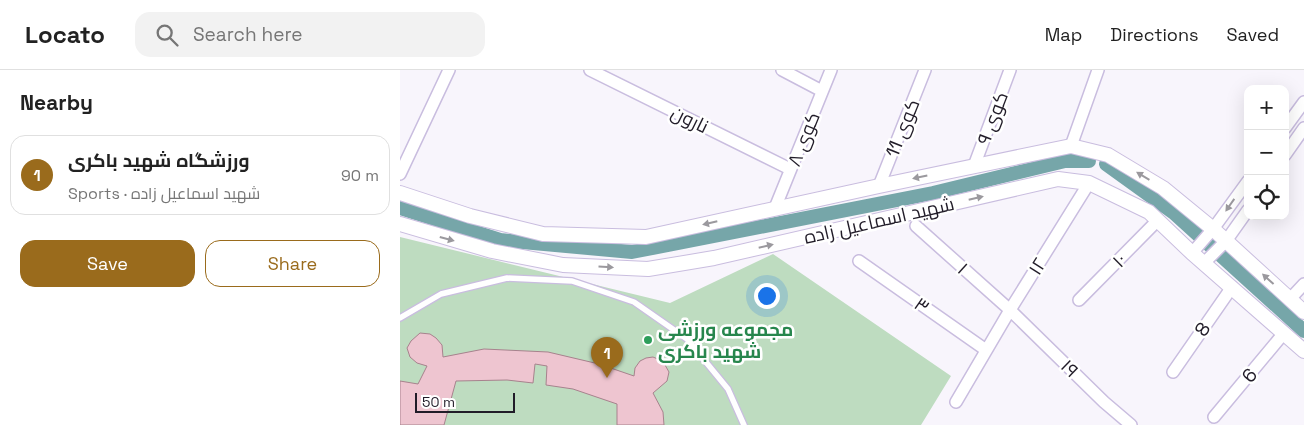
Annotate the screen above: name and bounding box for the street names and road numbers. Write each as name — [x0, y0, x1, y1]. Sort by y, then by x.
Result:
street label: کوی ۹ — [971, 88, 1014, 148]
street label: کوی 11 — [880, 95, 925, 161]
street label: نارون — [667, 100, 713, 139]
street label: کوی ۸ — [781, 108, 826, 170]
street label: شهید اسماعیل زاده — [802, 191, 957, 250]
street label: ۱۰ — [1107, 248, 1132, 273]
street label: ۱۲ — [1023, 253, 1052, 280]
street label: ۱ — [952, 257, 973, 280]
street label: ۳ — [909, 291, 934, 319]
street label: 8 — [1189, 317, 1216, 341]
street label: ۱۹ — [1055, 354, 1084, 383]
street label: 6 — [1236, 363, 1263, 388]

